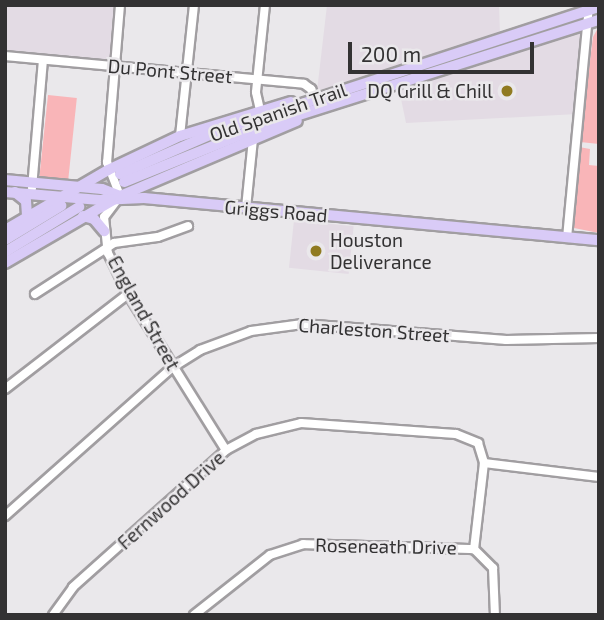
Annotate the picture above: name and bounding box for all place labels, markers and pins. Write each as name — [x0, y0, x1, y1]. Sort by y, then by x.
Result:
place label: DQ Grill & Chill — [367, 80, 493, 102]
marker: DQ Grill & Chill — [499, 83, 515, 99]
place label: Houston Deliverance — [330, 229, 432, 273]
marker: Houston Deliverance — [308, 243, 324, 259]

